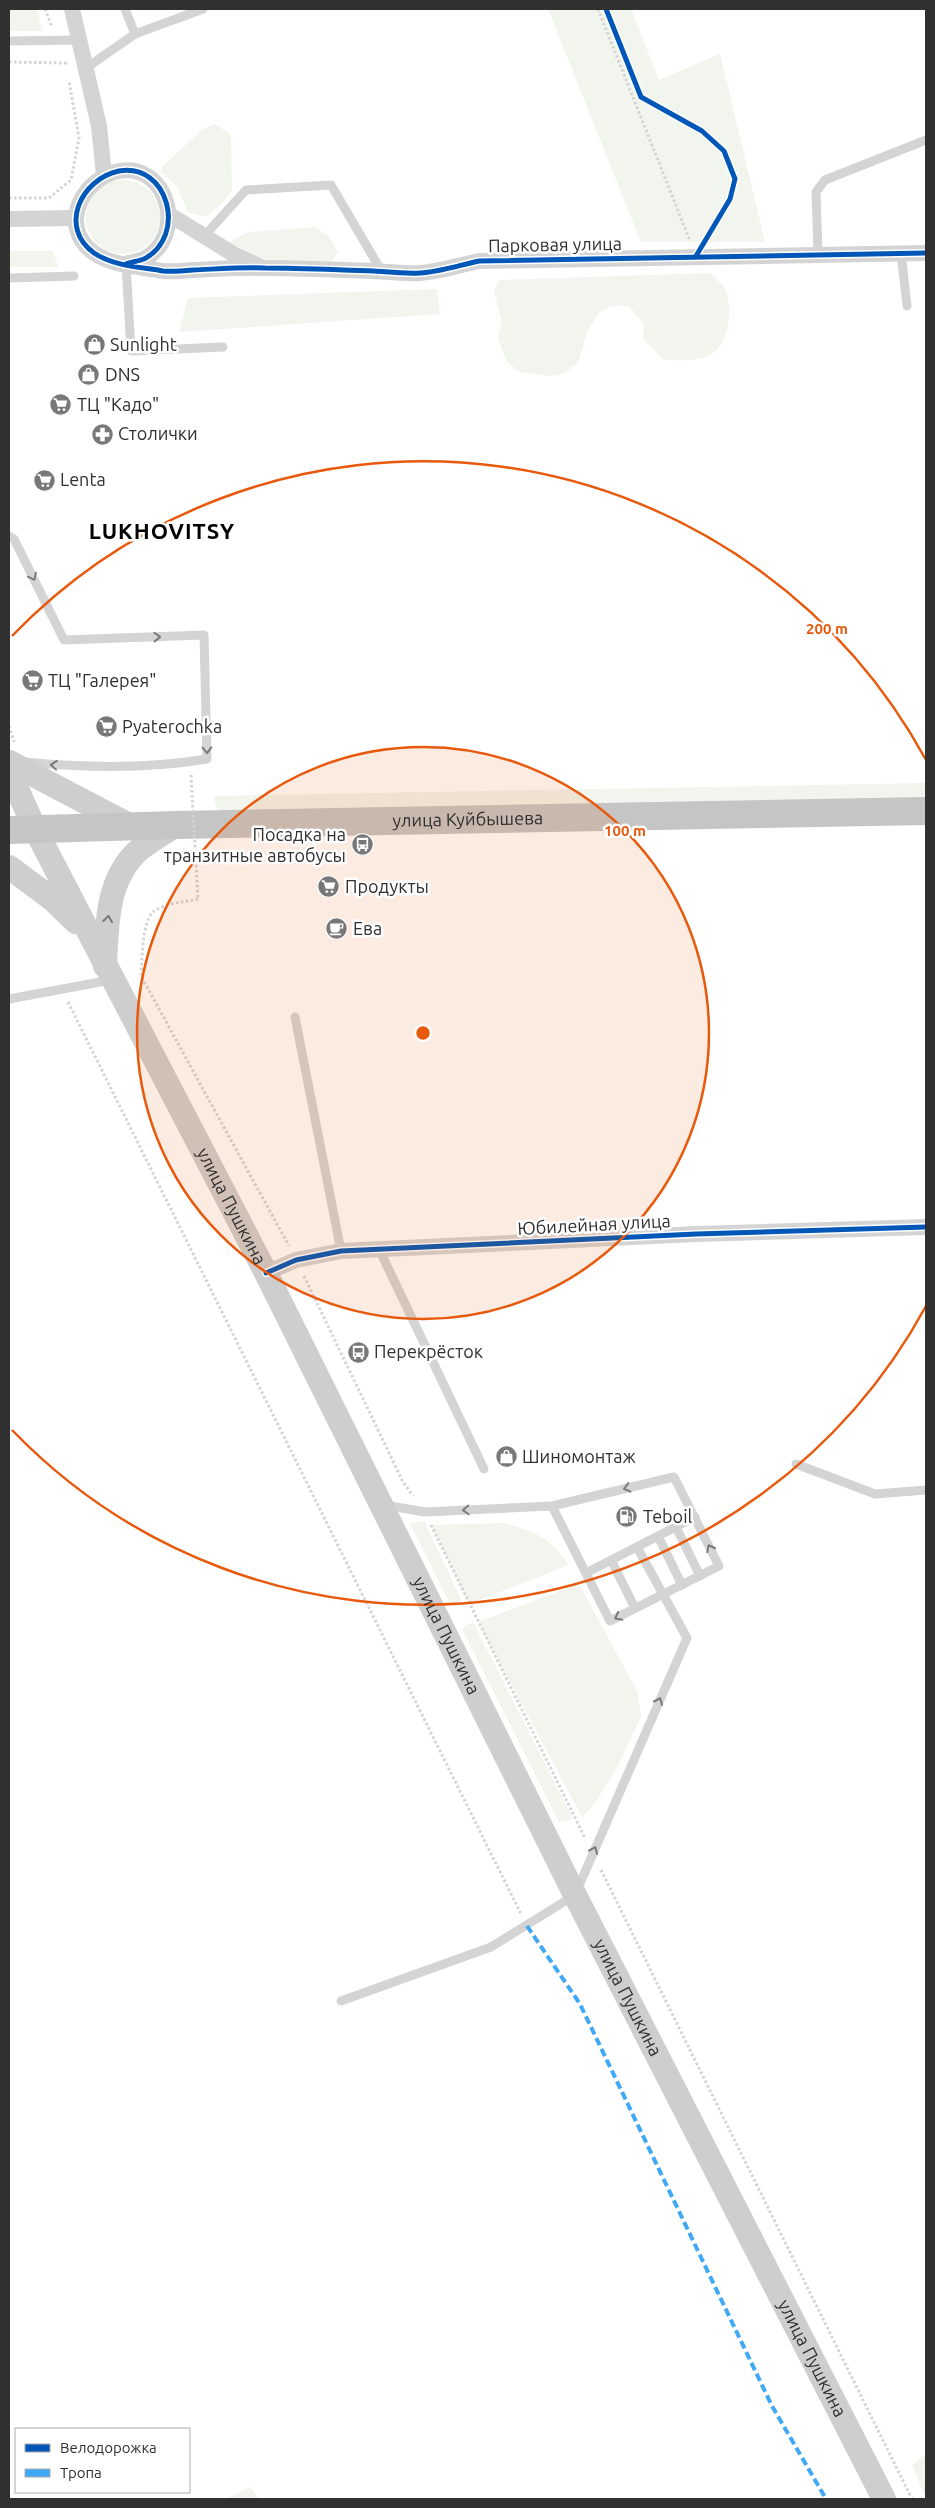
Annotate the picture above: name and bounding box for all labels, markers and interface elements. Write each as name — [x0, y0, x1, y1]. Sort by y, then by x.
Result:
street label: Парковая улица — [488, 233, 622, 255]
shop icon: Sunlight — [82, 333, 106, 357]
place label: Sunlight — [110, 334, 177, 354]
shop icon: DNS — [77, 363, 101, 387]
place label: DNS — [105, 364, 140, 384]
supermarket icon: ТЦ "Кадо" — [49, 393, 73, 417]
place label: ТЦ "Кадо" — [77, 394, 159, 414]
pharmacy icon: Столички — [90, 422, 114, 446]
place label: Столички — [118, 423, 198, 443]
supermarket icon: Lenta — [32, 468, 56, 492]
place label: Lenta — [60, 469, 106, 489]
district label: LUKHOVITSY — [89, 518, 235, 543]
one-way arrow — [27, 572, 37, 581]
text: 200 m — [806, 620, 848, 637]
one-way arrow — [153, 631, 161, 642]
supermarket icon: ТЦ "Галерея" — [20, 669, 44, 693]
place label: ТЦ "Галерея" — [48, 670, 156, 690]
supermarket icon: Pyaterochka — [94, 715, 118, 739]
place label: Pyaterochka — [122, 716, 222, 736]
one-way arrow — [201, 746, 212, 754]
one-way arrow — [50, 760, 58, 771]
street label: улица Куйбышева — [392, 807, 543, 830]
text: 100 m — [604, 822, 646, 839]
place label: Посадка на транзитные автобусы — [164, 824, 346, 865]
bus stop icon: Посадка на транзитные автобусы — [350, 833, 374, 857]
supermarket icon: Продукты — [317, 875, 341, 899]
place label: Продукты — [345, 876, 429, 896]
one-way arrow — [102, 914, 113, 922]
cafe icon: Ева — [325, 917, 349, 941]
place label: Ева — [353, 918, 382, 938]
centre of rings — [414, 1024, 432, 1042]
street label: улица Пушкина — [194, 1144, 271, 1268]
street label: Юбилейная улица — [517, 1210, 671, 1238]
bus stop icon: Перекрёсток — [346, 1340, 370, 1364]
place label: Перекрёсток — [374, 1341, 483, 1361]
shop icon: Шиномонтаж — [494, 1445, 518, 1469]
place label: Шиномонтаж — [522, 1446, 637, 1466]
one-way arrow — [622, 1482, 631, 1493]
one-way arrow — [462, 1505, 470, 1516]
fuel station icon: Teboil — [615, 1505, 639, 1529]
place label: Teboil — [643, 1506, 693, 1526]
one-way arrow — [706, 1545, 716, 1554]
street label: улица Пушкина — [409, 1573, 485, 1697]
one-way arrow — [614, 1611, 623, 1621]
one-way arrow — [653, 1697, 664, 1706]
one-way arrow — [588, 1846, 599, 1855]
street label: улица Пушкина — [590, 1935, 667, 2059]
street label: улица Пушкина — [775, 2296, 851, 2420]
legend — [15, 2428, 190, 2493]
text: Велодорожка — [60, 2439, 157, 2456]
text: Тропа — [60, 2464, 102, 2481]

